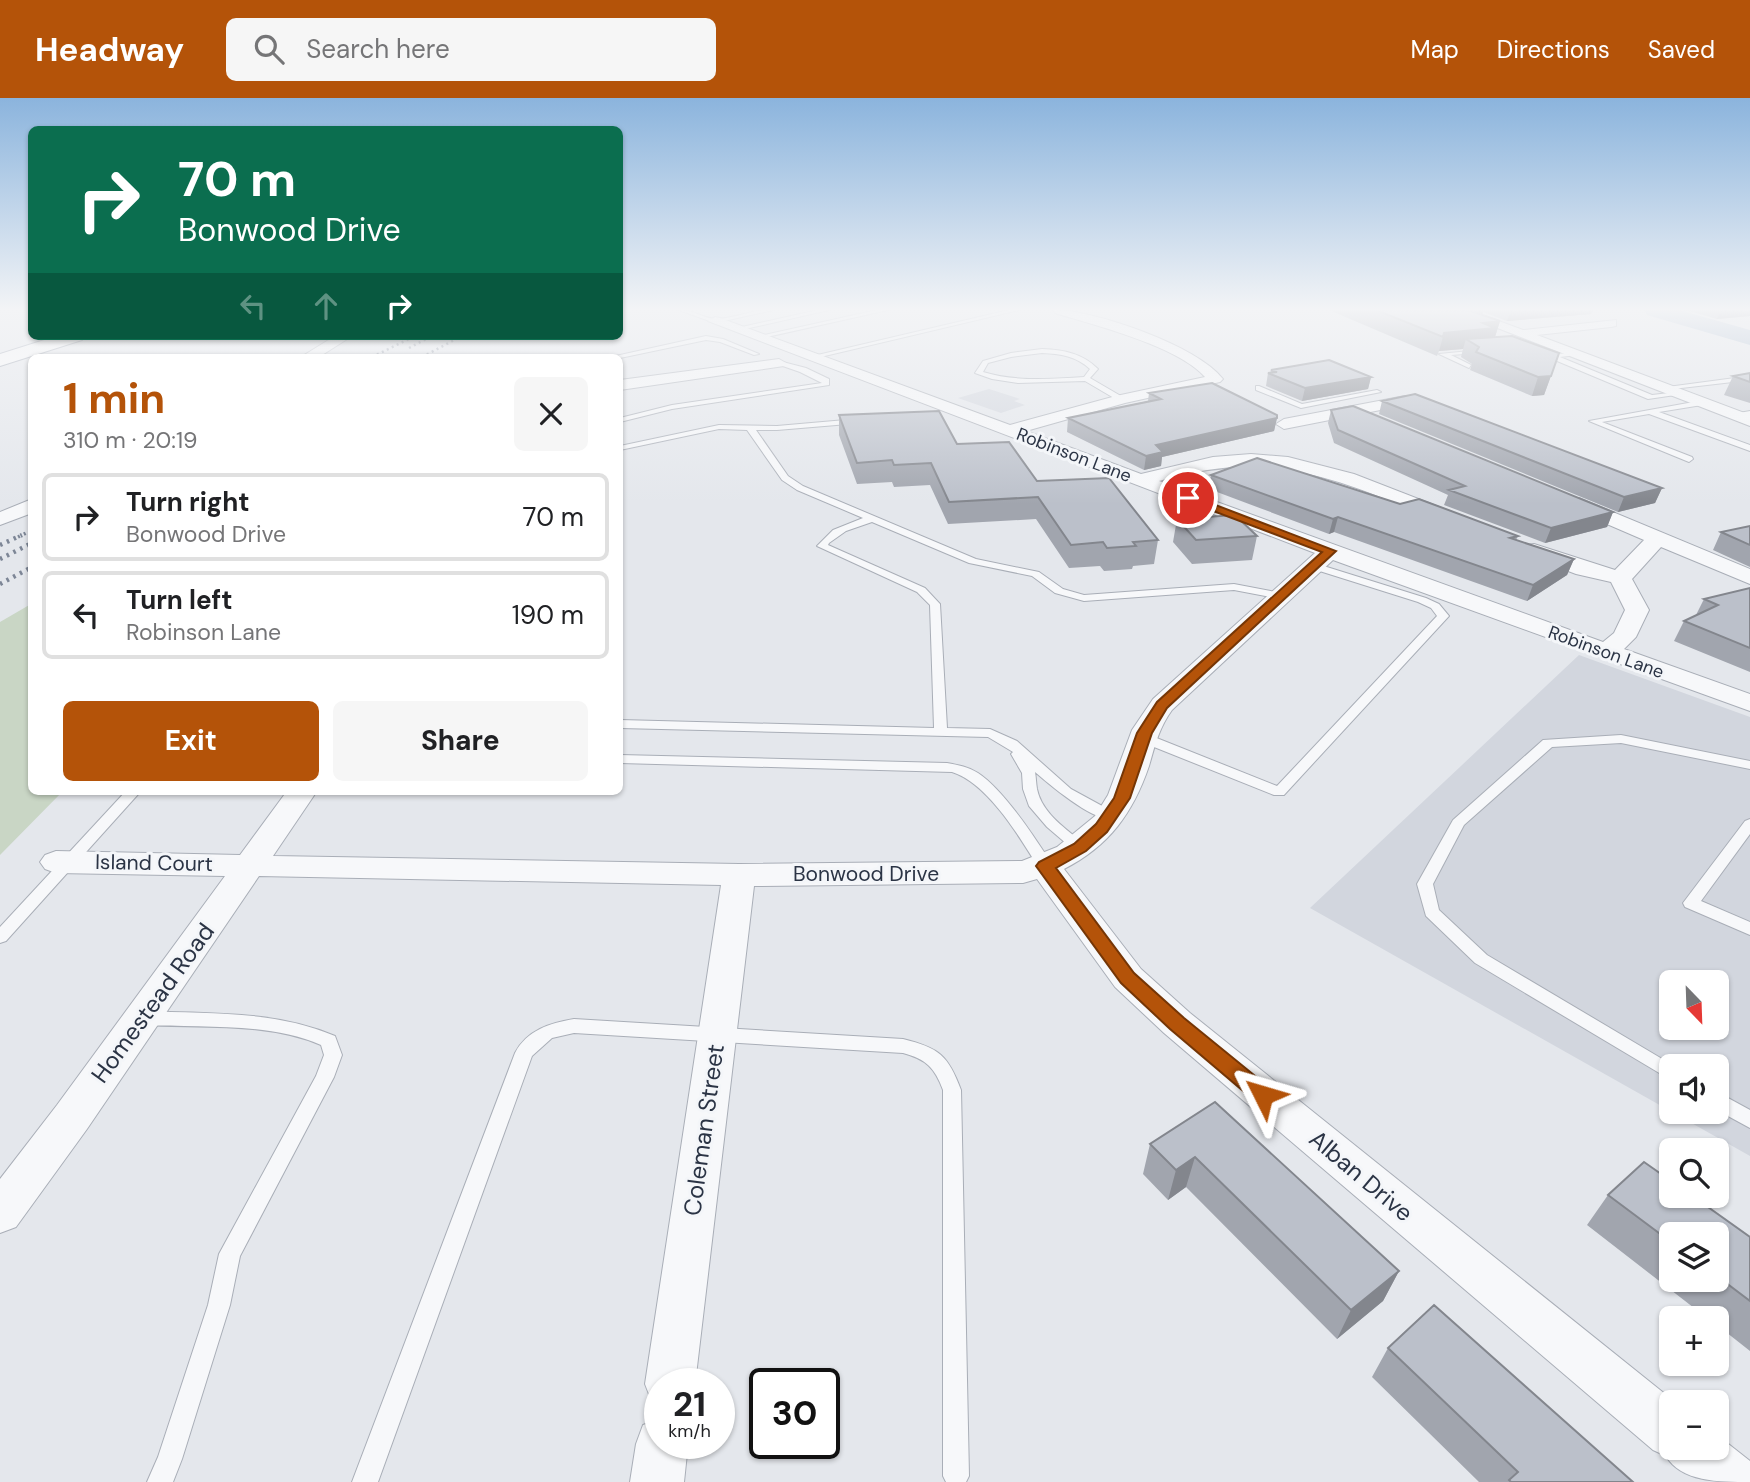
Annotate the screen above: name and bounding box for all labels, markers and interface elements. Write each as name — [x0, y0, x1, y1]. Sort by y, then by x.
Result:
search box — [226, 18, 716, 81]
text: Headway — [35, 28, 184, 71]
icon: search — [250, 30, 288, 68]
text: Search here — [306, 32, 450, 66]
text: Map — [1411, 34, 1459, 65]
text: Directions — [1497, 34, 1610, 65]
text: Saved — [1648, 34, 1715, 65]
text: 70 m — [178, 147, 296, 211]
icon: right — [63, 154, 154, 245]
text: Bonwood Drive — [178, 209, 401, 251]
icon: left — [234, 287, 272, 325]
icon: ahead — [307, 287, 345, 325]
icon: right — [380, 287, 418, 325]
text: 1 min — [63, 371, 165, 426]
button: close — [514, 377, 588, 451]
street label: Robinson Lane — [1013, 422, 1135, 488]
text: 310 m · 20:19 — [63, 425, 198, 455]
pin — [1158, 468, 1218, 528]
icon: arrive — [1169, 479, 1207, 517]
text: Turn right — [126, 485, 250, 519]
icon: right — [67, 498, 105, 536]
text: 70 m — [523, 500, 584, 534]
text: Bonwood Drive — [126, 519, 286, 549]
text: Turn left — [126, 583, 233, 617]
icon: left — [67, 596, 105, 634]
text: 190 m — [512, 598, 584, 632]
text: Robinson Lane — [126, 617, 281, 647]
street label: Robinson Lane — [1545, 620, 1667, 684]
button: Exit — [63, 701, 319, 781]
button: Share — [333, 701, 588, 781]
street label: Island Court — [95, 848, 213, 878]
street label: Bonwood Drive — [793, 860, 939, 888]
street label: Homestead Road — [84, 917, 221, 1089]
north arrow — [1659, 970, 1729, 1040]
map controls — [1659, 970, 1729, 1460]
street label: Coleman Street — [676, 1042, 731, 1218]
button: sound — [1659, 1054, 1729, 1124]
position arrow — [1226, 1058, 1300, 1132]
street label: Alban Drive — [1303, 1123, 1420, 1228]
button: search — [1659, 1138, 1729, 1208]
button: layers — [1659, 1222, 1729, 1292]
button: + — [1659, 1306, 1729, 1376]
speed limit sign: 30 — [749, 1368, 840, 1459]
text: 21 — [673, 1381, 706, 1427]
button: − — [1659, 1390, 1729, 1460]
text: km/h — [668, 1419, 711, 1443]

